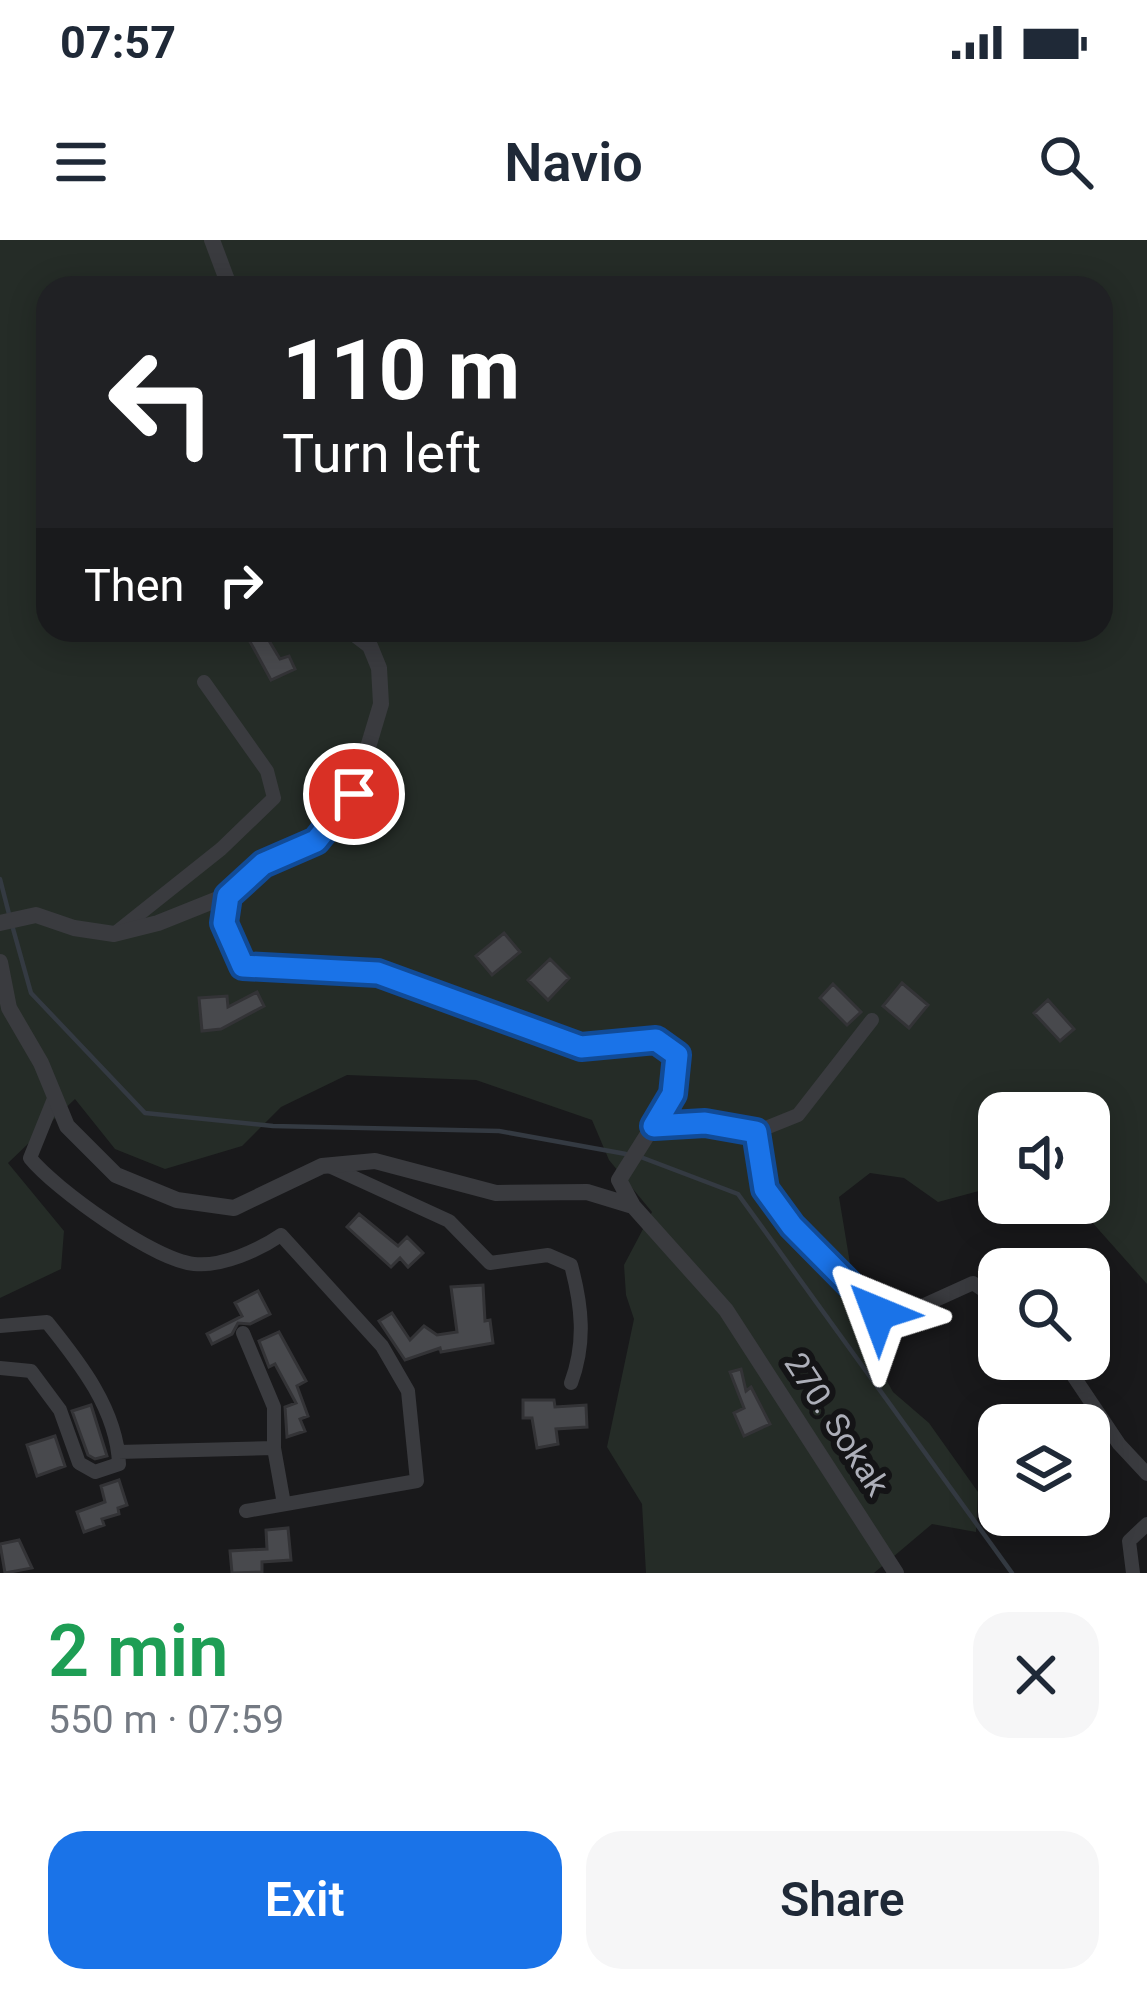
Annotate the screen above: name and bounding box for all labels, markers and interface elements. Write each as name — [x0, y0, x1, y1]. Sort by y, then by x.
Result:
text: 07:57 — [60, 16, 176, 69]
icon: menu — [48, 129, 114, 195]
icon: search — [1033, 129, 1099, 195]
text: Navio — [504, 131, 643, 194]
text: 110 m — [282, 321, 520, 420]
icon: left — [84, 324, 240, 480]
text: Turn left — [282, 422, 481, 485]
icon: right — [208, 552, 274, 618]
text: Then — [84, 559, 184, 612]
pin — [303, 743, 405, 845]
icon: arrive — [321, 761, 387, 827]
map controls — [978, 1092, 1110, 1536]
button: sound — [978, 1092, 1110, 1224]
button: search — [978, 1248, 1110, 1380]
position arrow — [815, 1250, 941, 1376]
street label: 270. Sokak — [776, 1345, 898, 1503]
button: layers — [978, 1404, 1110, 1536]
text: 2 min — [48, 1609, 229, 1694]
button: close — [973, 1612, 1099, 1738]
text: 550 m · 07:59 — [48, 1697, 284, 1743]
button: Exit — [48, 1831, 562, 1969]
button: Share — [586, 1831, 1099, 1969]

